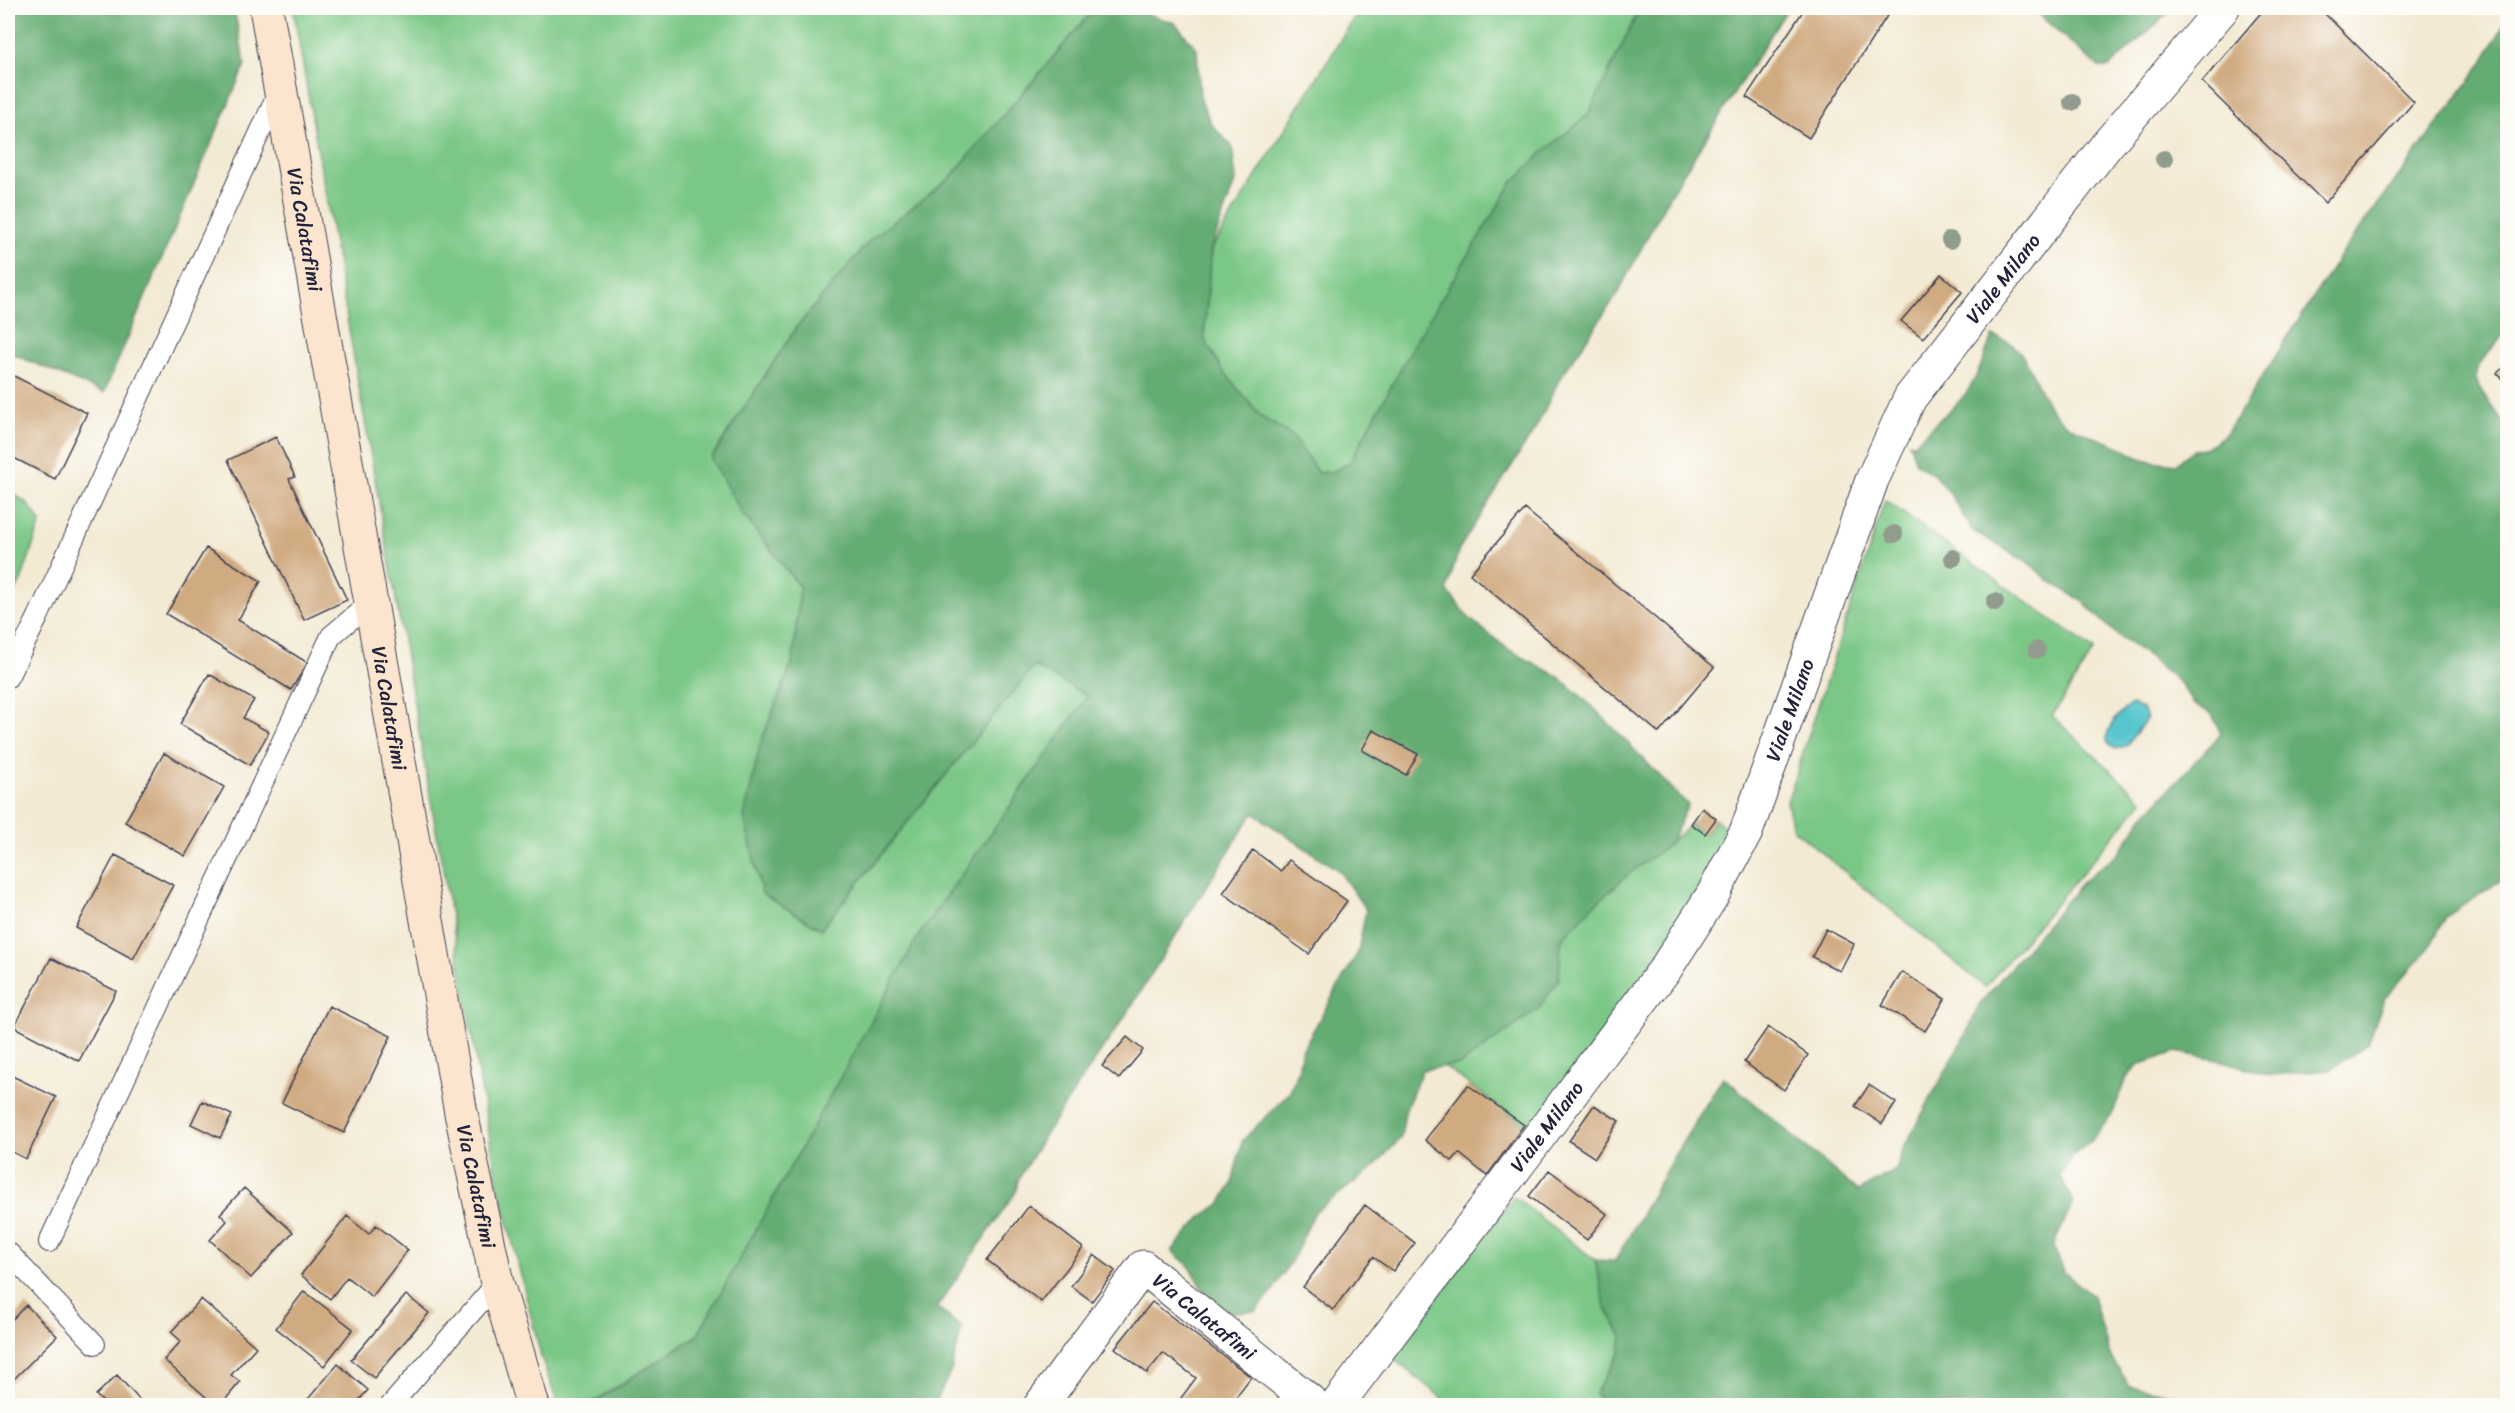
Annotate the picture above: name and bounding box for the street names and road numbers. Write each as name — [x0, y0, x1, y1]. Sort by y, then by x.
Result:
street label: Via Calatafimi — [277, 165, 333, 295]
street label: Viale Milano — [1956, 225, 2050, 332]
street label: Via Calatafimi — [361, 643, 418, 773]
street label: Viale Milano — [1755, 653, 1824, 766]
street label: Viale Milano — [1500, 1073, 1593, 1180]
street label: Via Calatafimi — [446, 1121, 507, 1252]
street label: Via Calatafimi — [1145, 1264, 1265, 1370]

